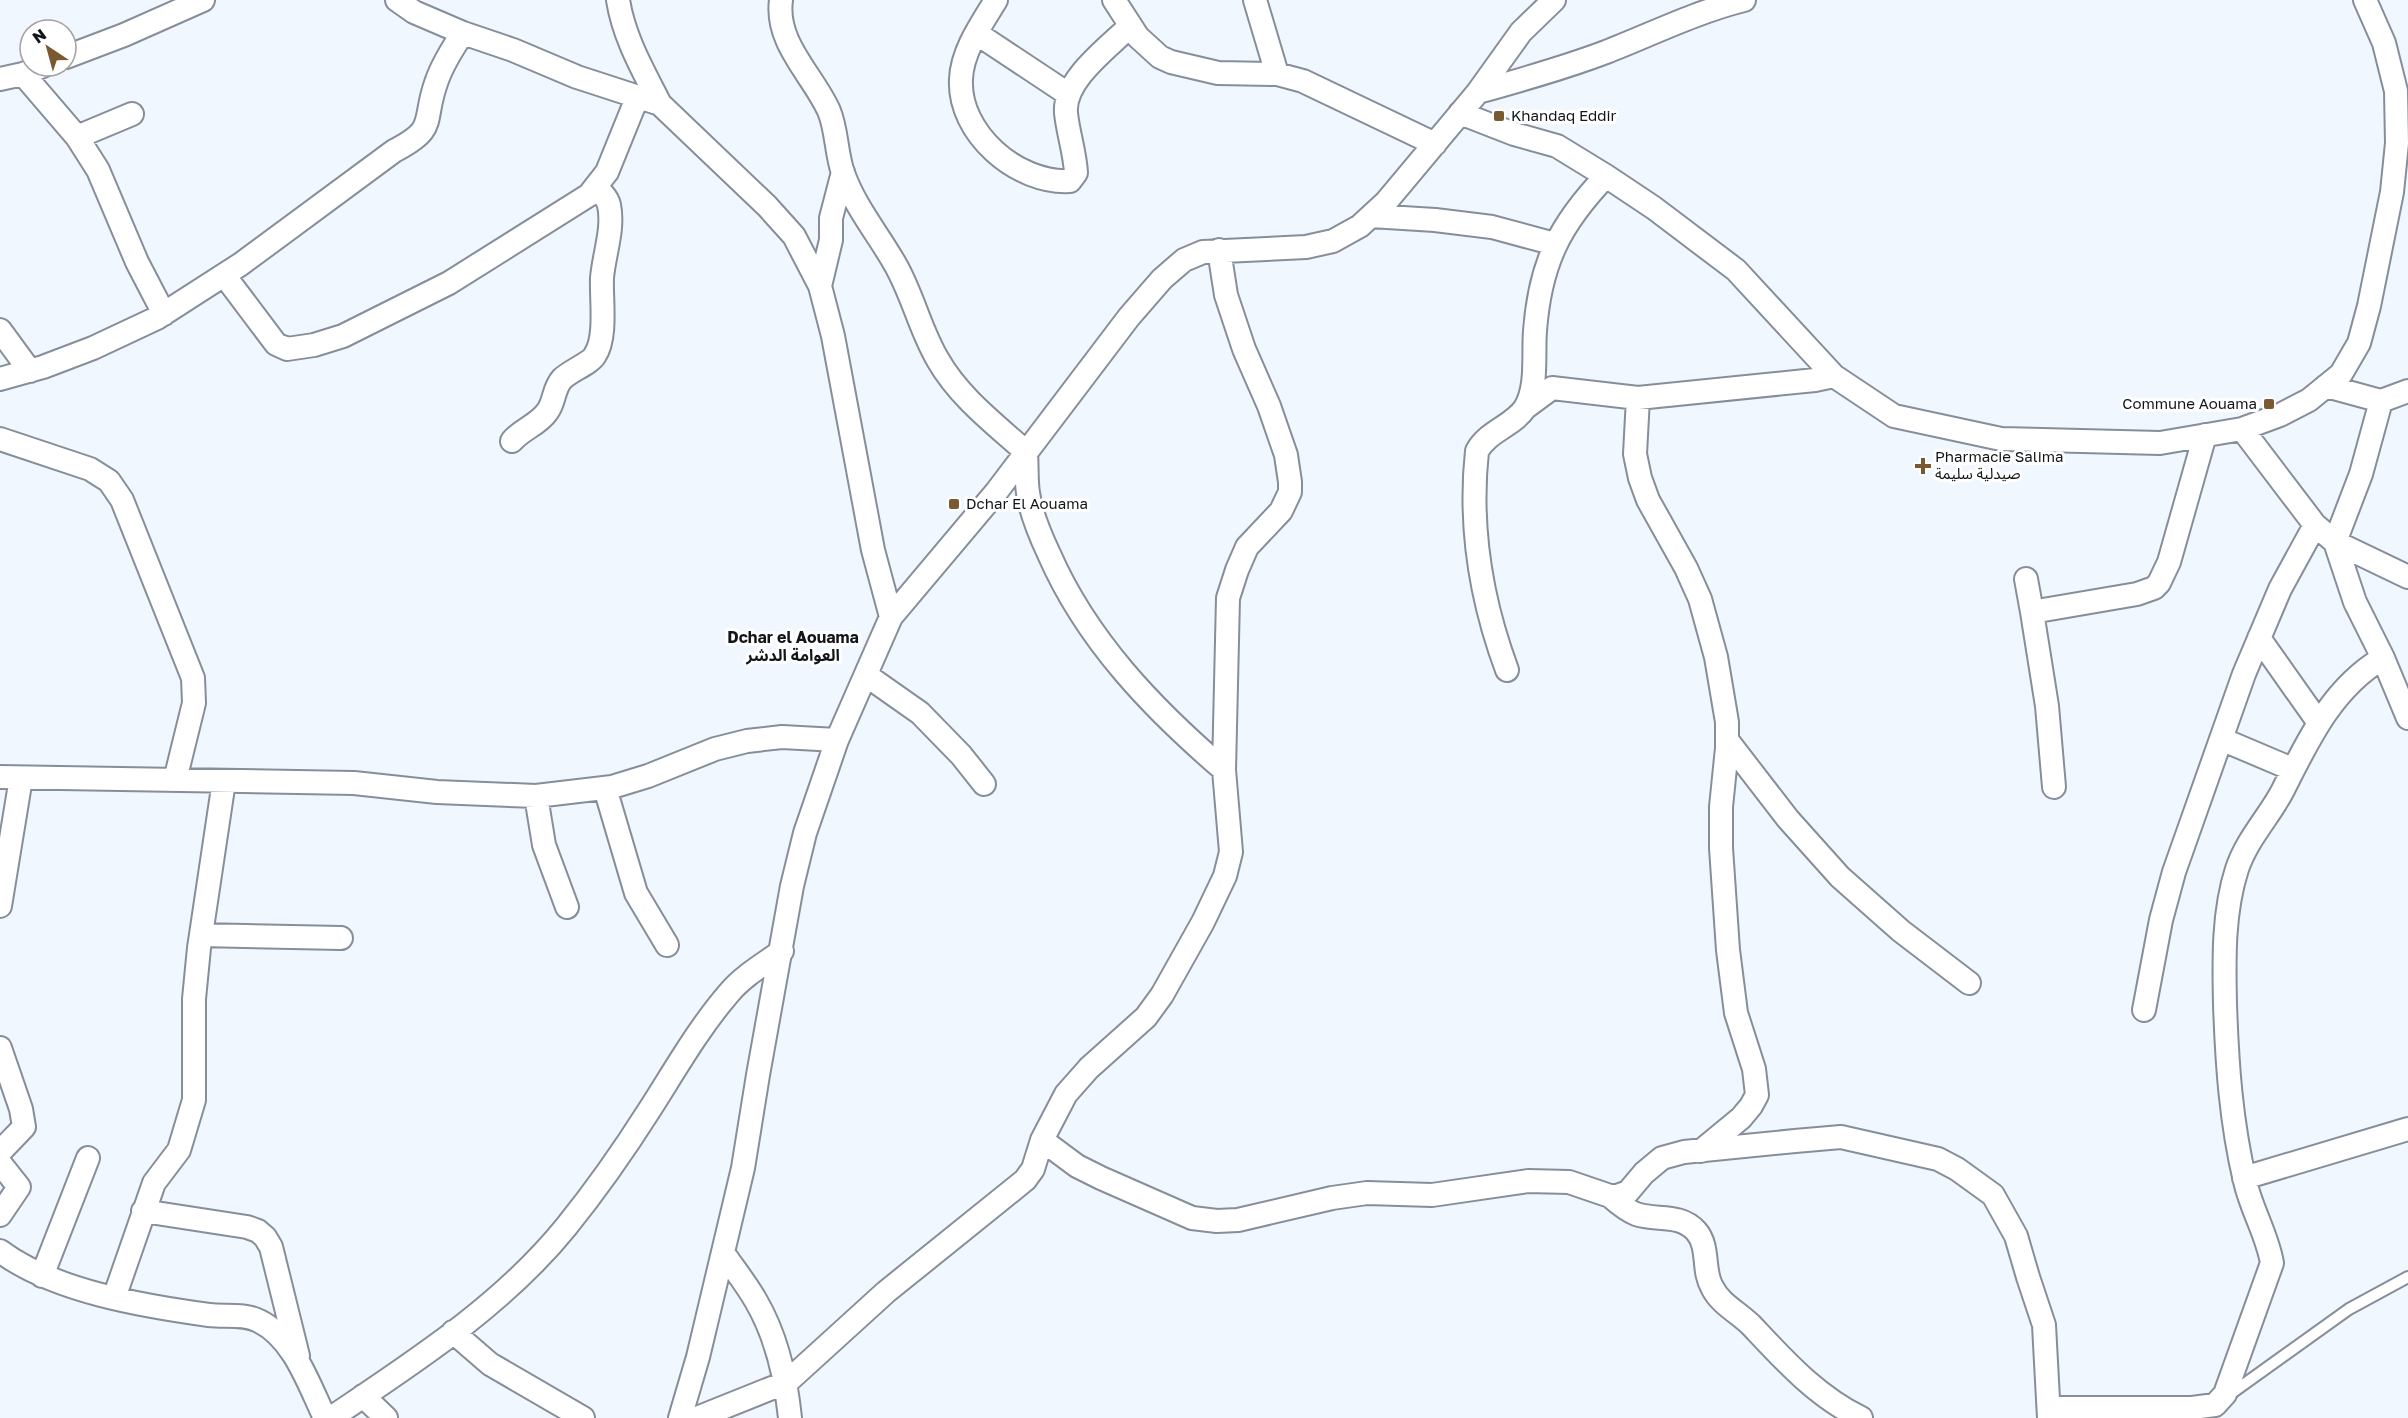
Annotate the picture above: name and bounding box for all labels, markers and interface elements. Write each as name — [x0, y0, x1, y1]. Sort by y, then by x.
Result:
north arrow — [18, 18, 78, 78]
text: N — [28, 24, 50, 48]
place label: Khandaq Eddir — [1511, 106, 1616, 124]
marker: Khandaq Eddir — [1492, 109, 1506, 123]
place label: Commune Aouama — [2122, 394, 2257, 412]
marker: Commune Aouama — [2262, 397, 2276, 411]
place label: Pharmacie Salima صيدلية سليمة — [1935, 447, 2063, 482]
marker: Pharmacie Salima صيدلية سليمة — [1916, 459, 1930, 473]
place label: Dchar El Aouama — [966, 494, 1088, 512]
marker: Dchar El Aouama — [947, 497, 961, 511]
district label: Dchar el Aouama العوامة الدشر — [727, 627, 859, 665]

